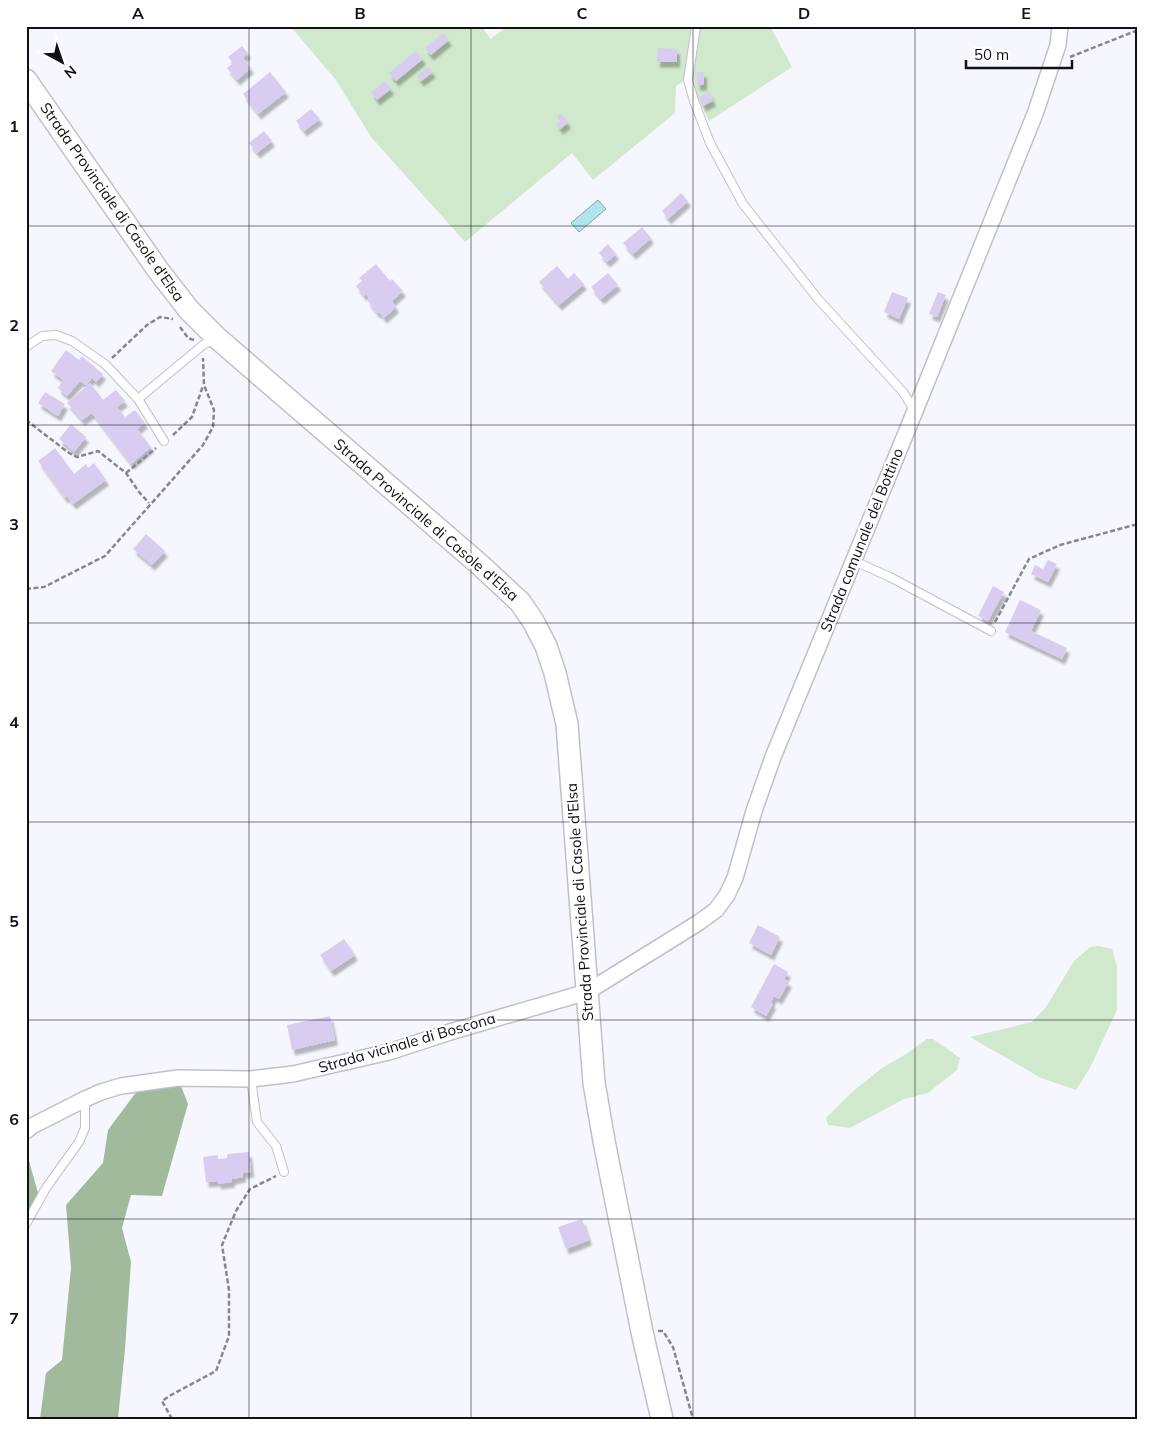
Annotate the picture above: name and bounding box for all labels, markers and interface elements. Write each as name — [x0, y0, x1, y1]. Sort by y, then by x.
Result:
text: A — [132, 3, 144, 23]
text: B — [354, 3, 366, 23]
text: C — [577, 3, 588, 23]
text: D — [798, 3, 810, 23]
text: E — [1021, 3, 1031, 23]
north arrow — [38, 38, 88, 88]
scale bar — [966, 38, 1073, 70]
text: 50 m — [974, 45, 1009, 64]
text: N — [61, 62, 80, 82]
street label: Strada Provinciale di Casole d'Elsa — [36, 99, 189, 305]
text: 1 — [9, 116, 19, 136]
text: 2 — [9, 315, 19, 335]
street label: Strada Provinciale di Casole d'Elsa — [330, 434, 523, 605]
street label: Strada comunale del Bottino — [816, 445, 907, 634]
text: 3 — [9, 514, 19, 534]
text: 4 — [9, 712, 19, 732]
street label: Strada Provinciale di Casole d'Elsa — [562, 782, 597, 1022]
text: 5 — [9, 911, 19, 931]
street label: Strada vicinale di Boscona — [316, 1008, 498, 1077]
text: 6 — [9, 1109, 19, 1129]
text: 7 — [9, 1308, 19, 1328]

